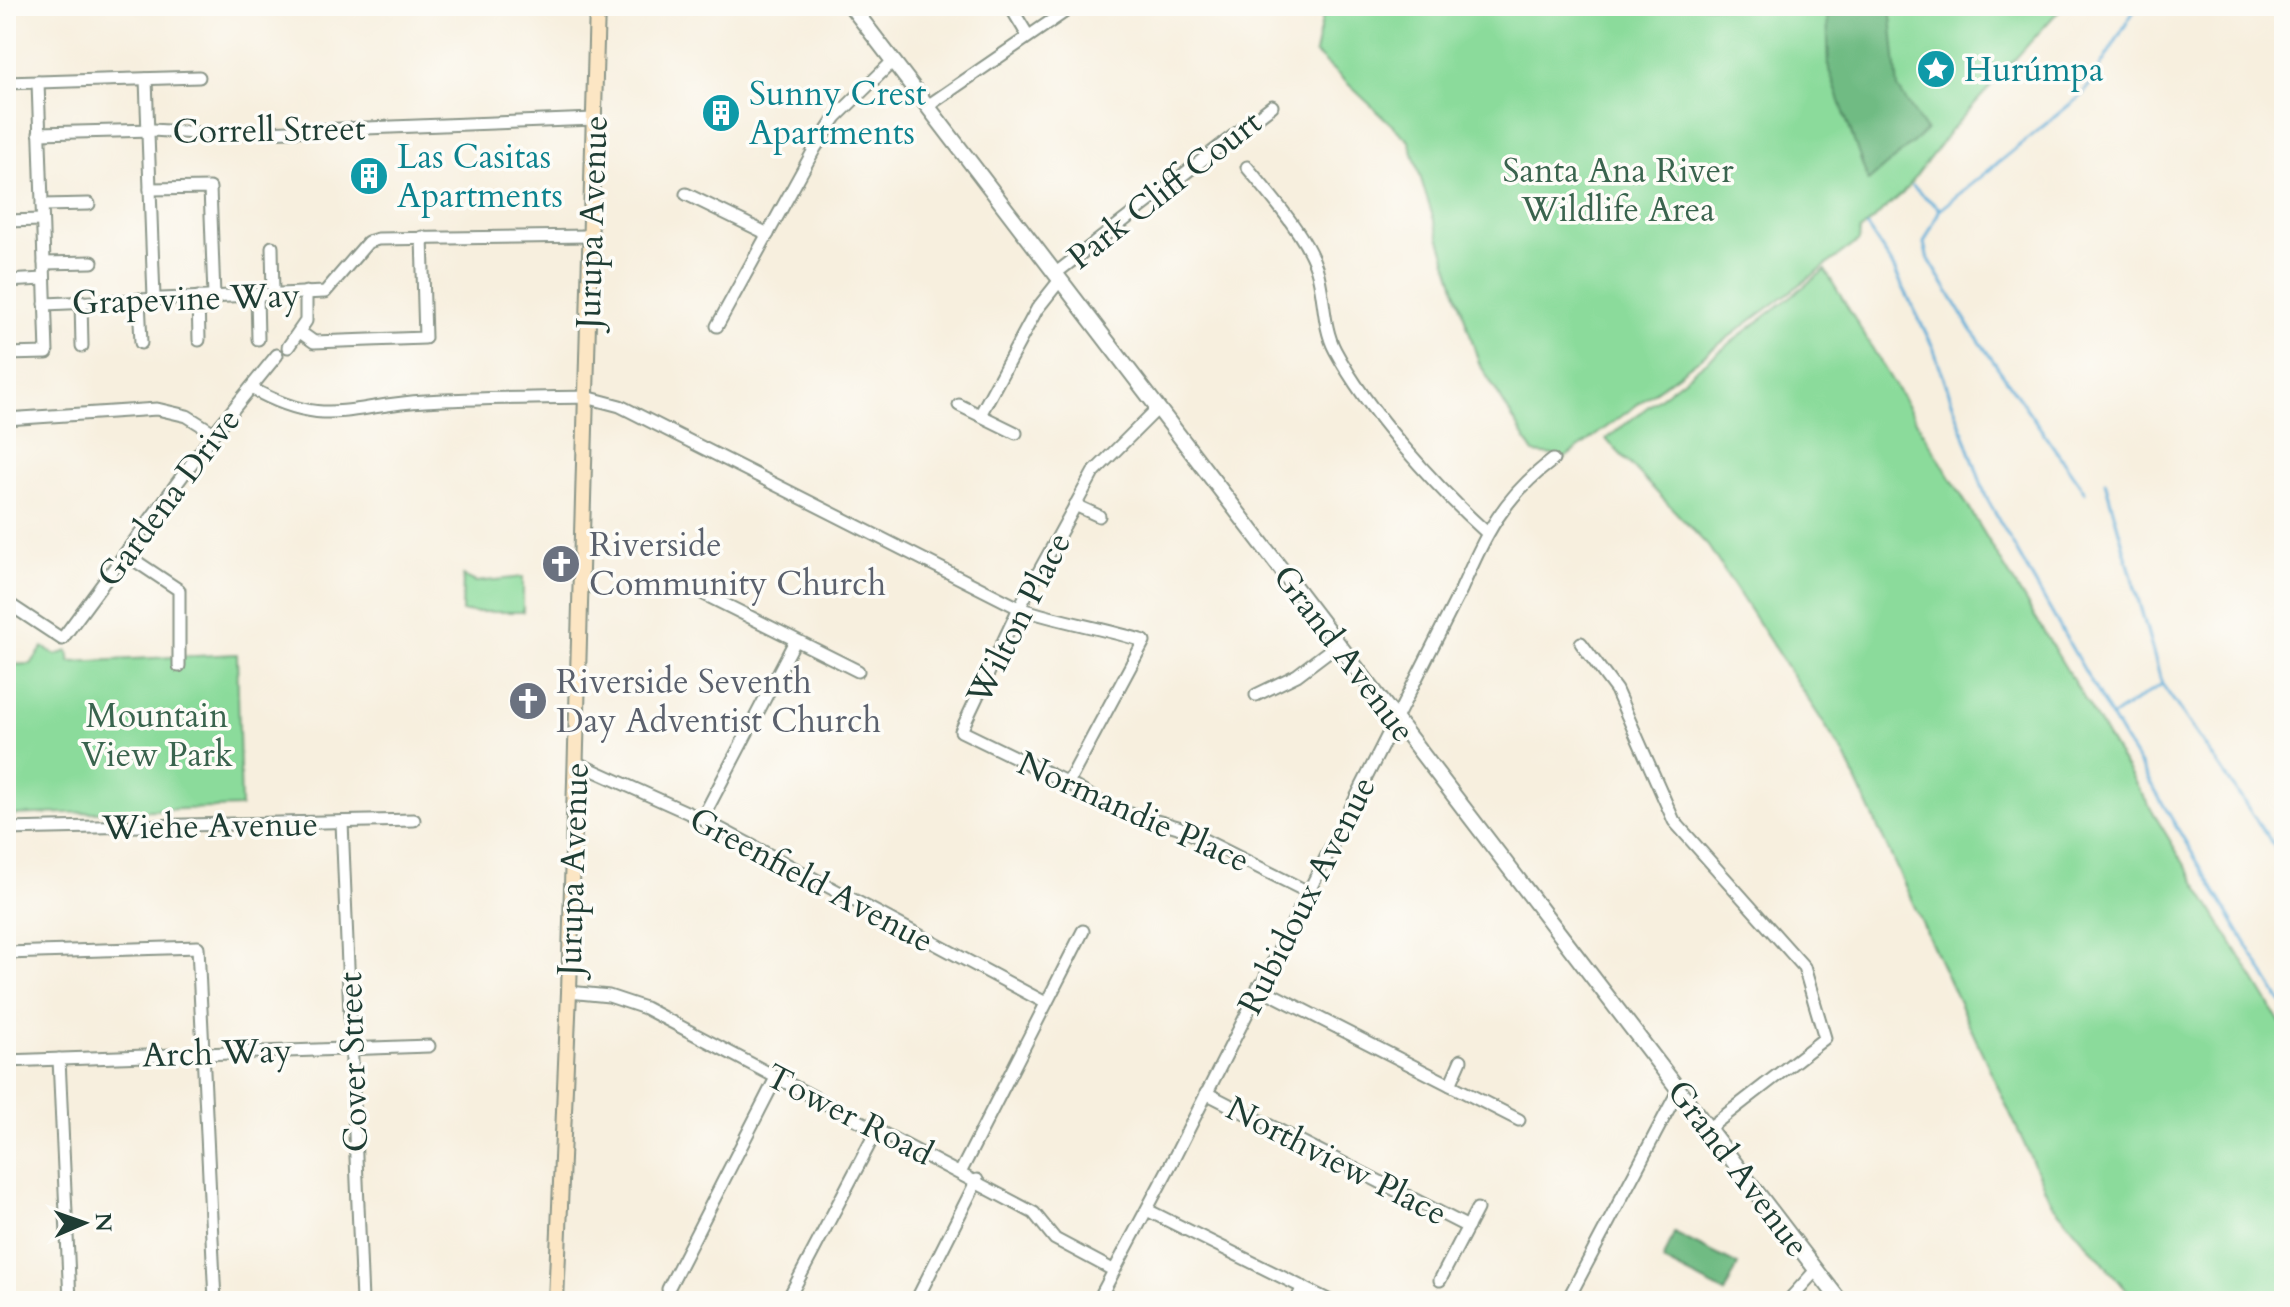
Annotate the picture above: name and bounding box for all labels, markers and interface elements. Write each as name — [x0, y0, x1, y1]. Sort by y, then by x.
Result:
place label: Hurúmpa — [1964, 47, 2104, 93]
place icon: Hurúmpa — [1915, 48, 1957, 90]
place label: Sunny Crest Apartments — [749, 71, 927, 156]
building icon: Sunny Crest Apartments — [700, 92, 742, 134]
street label: Park Cliff Court — [1058, 99, 1271, 280]
street label: Correll Street — [172, 105, 366, 155]
street label: Jurupa Avenue — [565, 115, 619, 334]
place label: Las Casitas Apartments — [397, 134, 563, 219]
park label: Santa Ana River Wildlife Area — [1502, 148, 1734, 233]
building icon: Las Casitas Apartments — [348, 155, 390, 197]
street label: Grapevine Way — [71, 272, 301, 326]
street label: Gardena Drive — [86, 399, 251, 596]
place label: Riverside Community Church — [589, 522, 886, 607]
street label: Wilton Place — [955, 524, 1082, 713]
church icon: Riverside Community Church — [540, 543, 582, 585]
street label: Grand Avenue — [1262, 556, 1426, 752]
place label: Riverside Seventh Day Adventist Church — [556, 659, 881, 744]
church icon: Riverside Seventh Day Adventist Church — [507, 680, 549, 722]
park label: Mountain View Park — [81, 693, 234, 778]
street label: Normandie Place — [1010, 740, 1257, 884]
street label: Jurupa Avenue — [546, 762, 600, 981]
street label: Rubidoux Avenue — [1227, 769, 1387, 1022]
street label: Greenfield Avenue — [681, 796, 942, 964]
street label: Wiehe Avenue — [101, 801, 318, 851]
street label: Cover Street — [327, 971, 379, 1153]
street label: Arch Way — [141, 1027, 293, 1079]
street label: Tower Road — [758, 1053, 941, 1177]
street label: Grand Avenue — [1656, 1071, 1820, 1267]
street label: Northview Place — [1218, 1085, 1455, 1236]
north arrow — [44, 1183, 124, 1263]
text: N — [88, 1212, 118, 1232]

